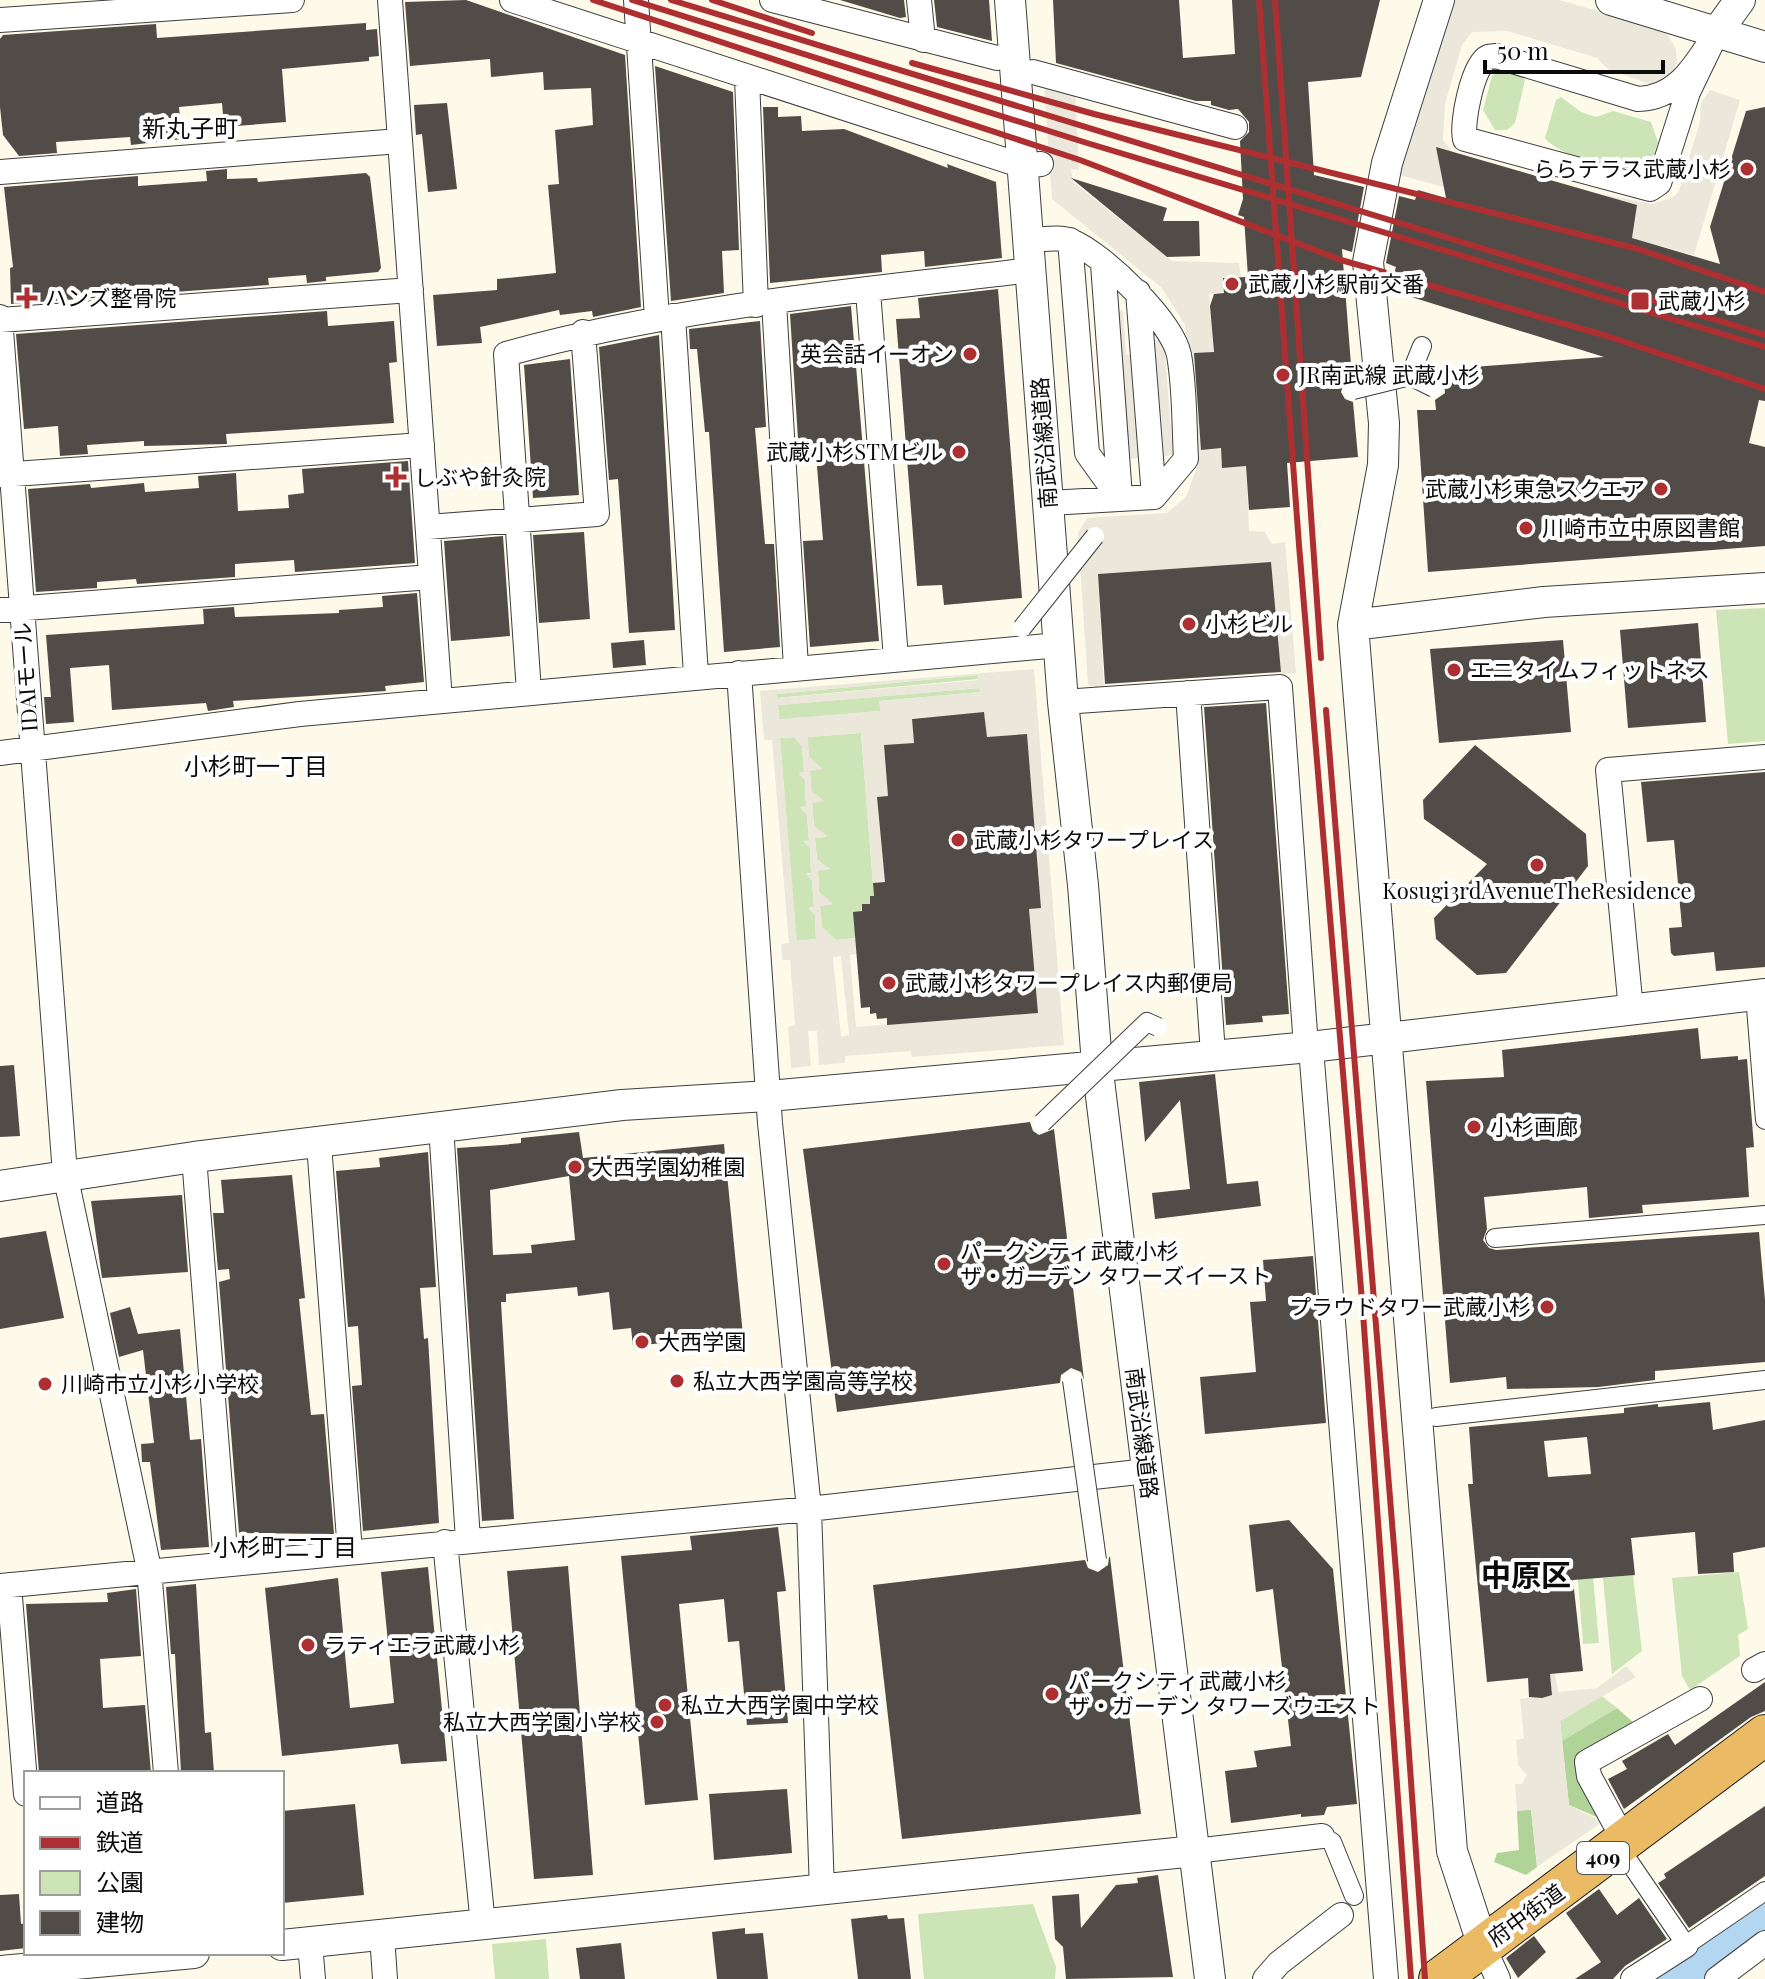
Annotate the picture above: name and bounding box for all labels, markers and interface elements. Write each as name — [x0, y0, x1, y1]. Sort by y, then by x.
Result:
scale bar — [1485, 24, 1663, 74]
text: 50 m — [1497, 34, 1549, 66]
district label: 新丸子町 — [142, 111, 238, 143]
place label: ららテラス武蔵小杉 — [1533, 153, 1731, 183]
marker: ららテラス武蔵小杉 — [1738, 160, 1756, 178]
place label: 武蔵小杉駅前交番 — [1248, 268, 1424, 298]
marker: 武蔵小杉駅前交番 — [1223, 275, 1241, 293]
place label: ハンズ整骨院 — [45, 282, 177, 312]
place label: 武蔵小杉 — [1658, 285, 1746, 315]
marker: ハンズ整骨院 — [16, 287, 38, 309]
marker: 武蔵小杉 — [1629, 290, 1651, 312]
place label: 英会話イーオン — [800, 338, 954, 368]
marker: 英会話イーオン — [961, 345, 979, 363]
place label: JR南武線 武蔵小杉 — [1298, 359, 1480, 389]
marker: JR南武線 武蔵小杉 — [1274, 366, 1292, 384]
street label: 南武沿線道路 — [1023, 376, 1063, 510]
place label: 武蔵小杉STMビル — [766, 436, 943, 466]
marker: 武蔵小杉STMビル — [950, 443, 968, 461]
place label: しぶや針灸院 — [414, 461, 546, 491]
marker: しぶや針灸院 — [385, 466, 407, 488]
place label: 武蔵小杉東急スクエア — [1425, 473, 1645, 503]
marker: 武蔵小杉東急スクエア — [1652, 480, 1670, 498]
place label: 川崎市立中原図書館 — [1542, 512, 1740, 542]
marker: 川崎市立中原図書館 — [1517, 519, 1535, 537]
place label: 小杉ビル — [1205, 608, 1293, 638]
marker: 小杉ビル — [1180, 615, 1198, 633]
street label: IDAIモール — [6, 621, 44, 733]
place label: エニタイムフィットネス — [1470, 654, 1710, 684]
marker: エニタイムフィットネス — [1445, 661, 1463, 679]
district label: 小杉町一丁目 — [184, 749, 328, 781]
place label: 武蔵小杉タワープレイス — [974, 824, 1214, 854]
marker: 武蔵小杉タワープレイス — [949, 831, 967, 849]
marker: Kosugi3rdAvenueTheResidence — [1528, 856, 1546, 874]
place label: Kosugi3rdAvenueTheResidence — [1382, 875, 1692, 905]
place label: 武蔵小杉タワープレイス内郵便局 — [905, 967, 1233, 997]
marker: 武蔵小杉タワープレイス内郵便局 — [880, 974, 898, 992]
place label: 小杉画廊 — [1490, 1111, 1578, 1141]
marker: 小杉画廊 — [1465, 1118, 1483, 1136]
place label: 大西学園幼稚園 — [591, 1151, 745, 1181]
marker: 大西学園幼稚園 — [566, 1158, 584, 1176]
place label: パークシティ武蔵小杉 ザ・ガーデン タワーズイースト — [960, 1235, 1271, 1290]
marker: パークシティ武蔵小杉 ザ・ガーデン タワーズイースト — [935, 1255, 953, 1273]
place label: プラウドタワー武蔵小杉 — [1289, 1291, 1531, 1321]
marker: プラウドタワー武蔵小杉 — [1538, 1298, 1556, 1316]
place label: 大西学園 — [658, 1326, 746, 1356]
marker: 大西学園 — [633, 1333, 651, 1351]
place label: 私立大西学園高等学校 — [693, 1365, 913, 1395]
street label: 南武沿線道路 — [1120, 1366, 1166, 1500]
place label: 川崎市立小杉小学校 — [61, 1368, 259, 1398]
marker: 私立大西学園高等学校 — [668, 1372, 686, 1390]
marker: 川崎市立小杉小学校 — [36, 1375, 54, 1393]
district label: 小杉町二丁目 — [213, 1530, 357, 1562]
district label: 中原区 — [1481, 1554, 1571, 1594]
place label: ラティエラ武蔵小杉 — [324, 1629, 521, 1659]
marker: ラティエラ武蔵小杉 — [299, 1636, 317, 1654]
place label: パークシティ武蔵小杉 ザ・ガーデン タワーズウエスト — [1068, 1665, 1380, 1720]
marker: パークシティ武蔵小杉 ザ・ガーデン タワーズウエスト — [1043, 1685, 1061, 1703]
place label: 私立大西学園中学校 — [681, 1689, 879, 1719]
marker: 私立大西学園中学校 — [656, 1696, 674, 1714]
place label: 私立大西学園小学校 — [443, 1706, 641, 1736]
marker: 私立大西学園小学校 — [648, 1713, 666, 1731]
legend — [24, 1771, 284, 1955]
text: 道路 — [96, 1785, 144, 1817]
text: 鉄道 — [96, 1825, 144, 1857]
road number: 409 — [1577, 1842, 1629, 1874]
text: 公園 — [96, 1865, 144, 1897]
street label: 府中街道 — [1481, 1876, 1570, 1952]
text: 建物 — [96, 1905, 144, 1937]

